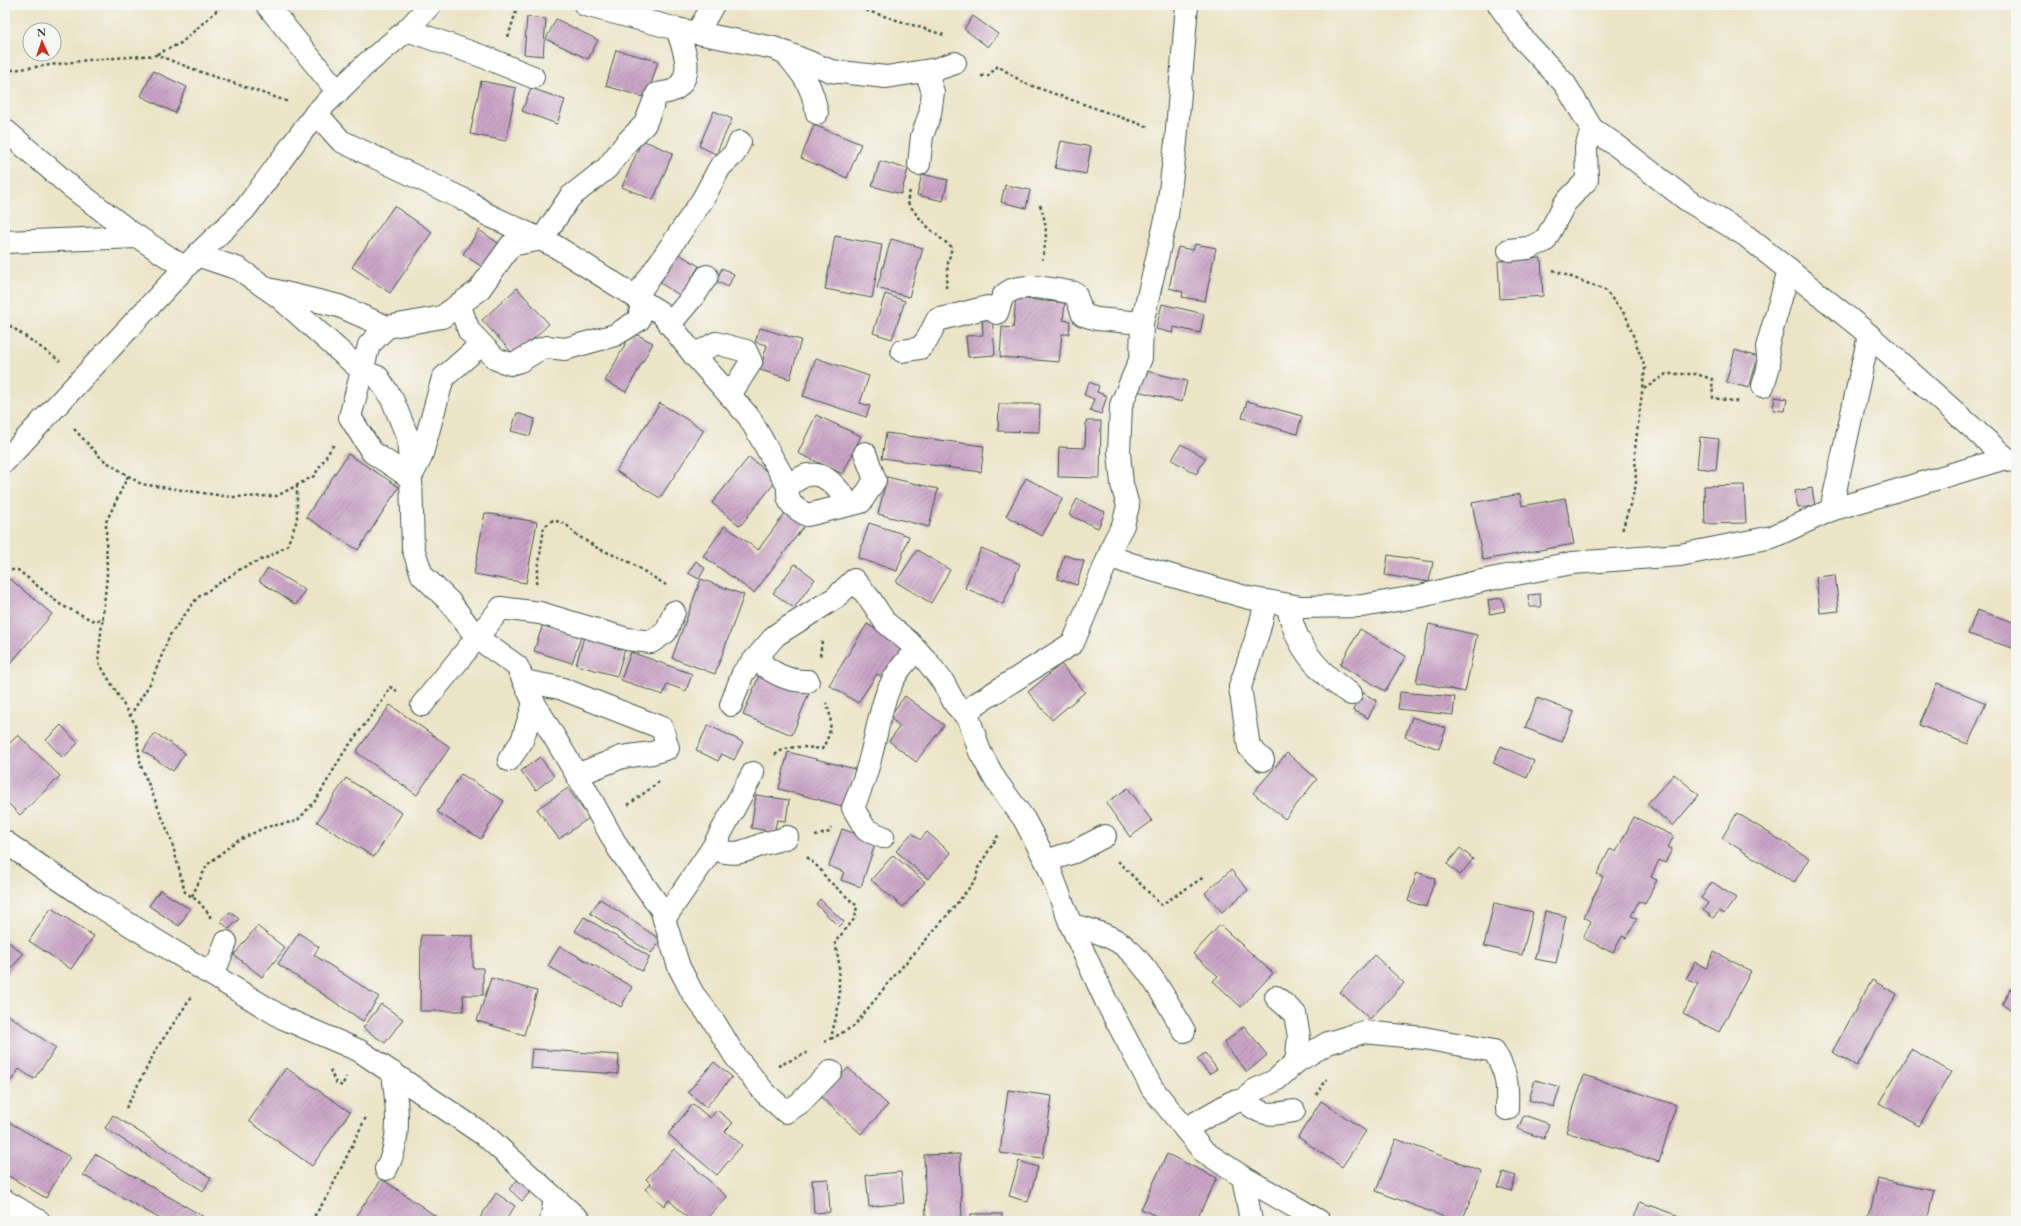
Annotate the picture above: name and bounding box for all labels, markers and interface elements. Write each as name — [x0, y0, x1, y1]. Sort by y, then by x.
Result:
north arrow — [22, 22, 62, 62]
text: N — [37, 25, 46, 39]

